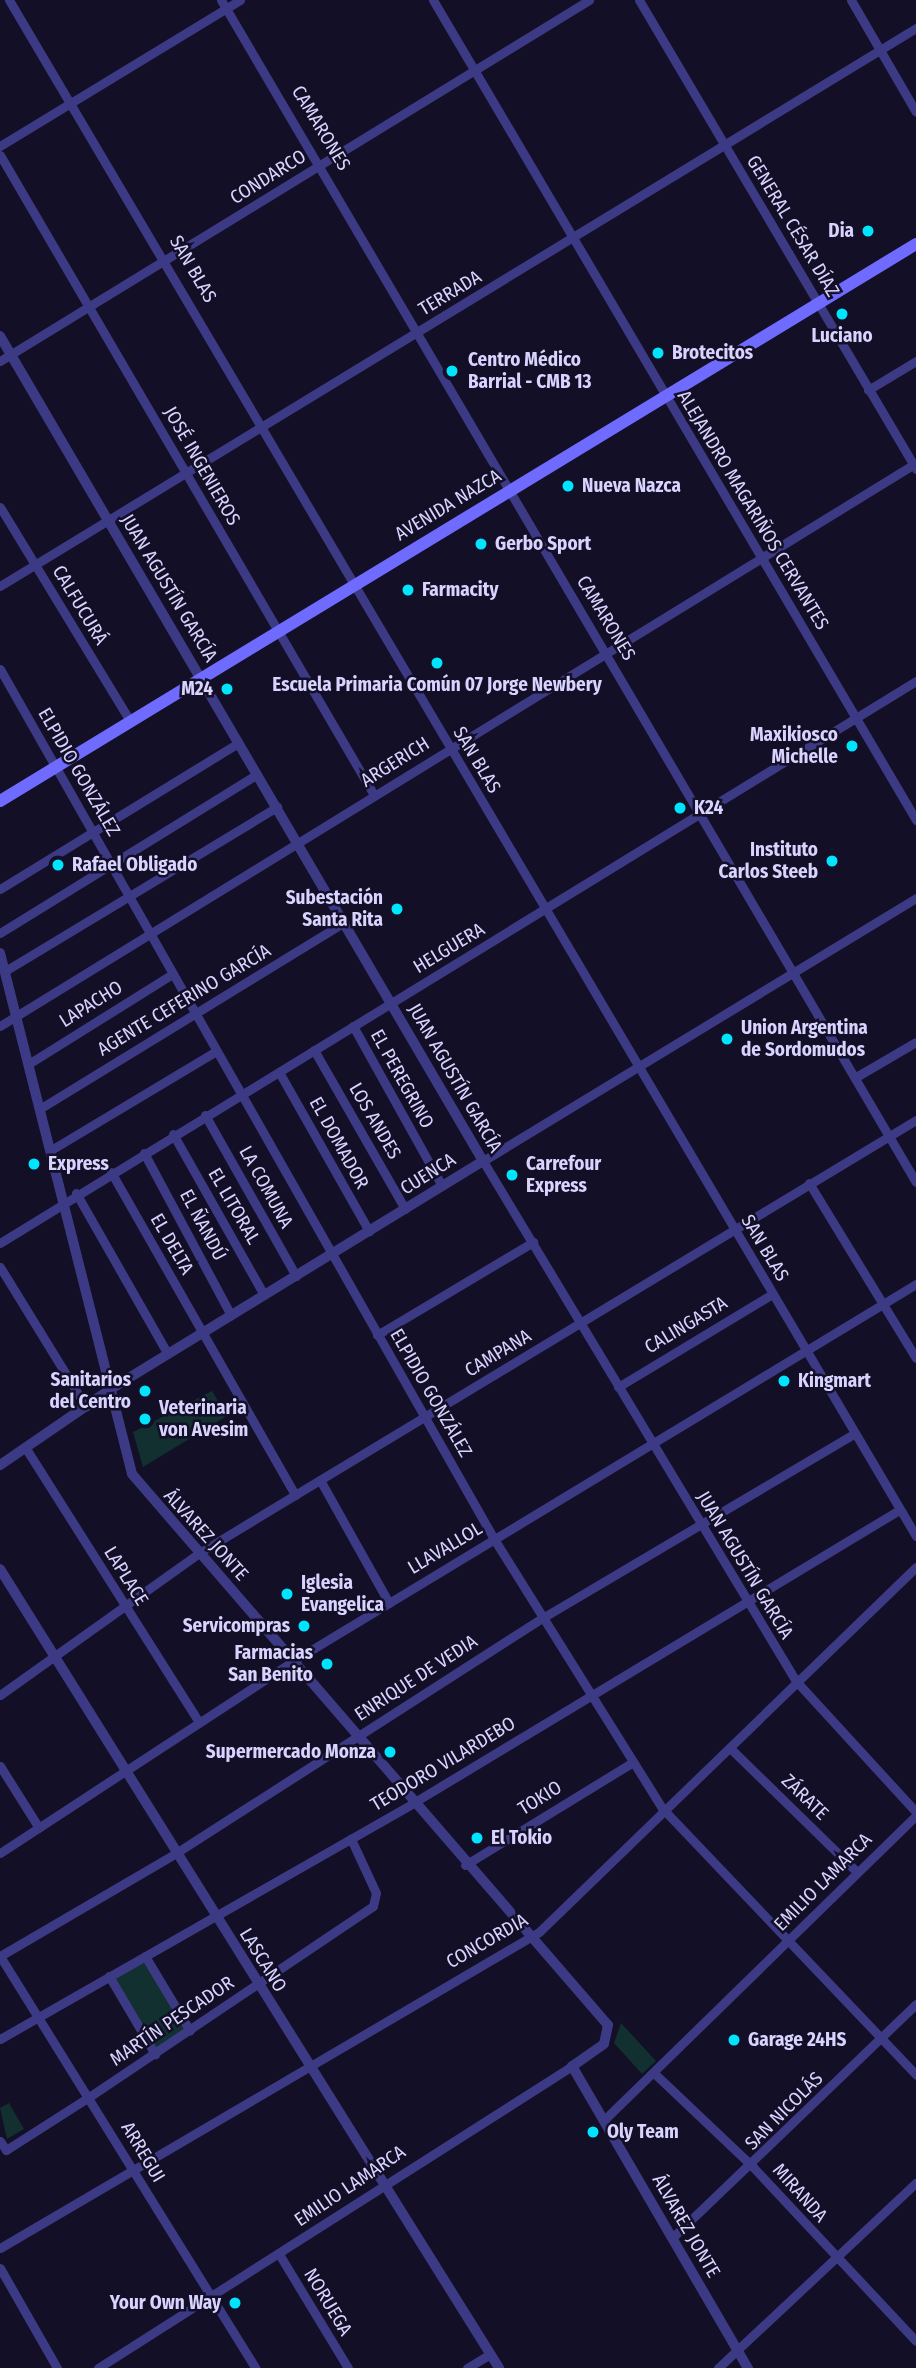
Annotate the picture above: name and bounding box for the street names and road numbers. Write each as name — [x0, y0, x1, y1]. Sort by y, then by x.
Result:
street label: CAMARONES — [287, 81, 355, 175]
street label: CONDARCO — [226, 145, 310, 209]
street label: GENERAL CÉSAR DÍAZ — [742, 151, 844, 301]
street label: SAN BLAS — [165, 231, 221, 307]
street label: TERRADA — [414, 265, 486, 321]
street label: ALEJANDRO MAGARIÑOS CERVANTES — [672, 386, 834, 634]
street label: JOSÉ INGENIEROS — [159, 403, 245, 529]
street label: AVENIDA NAZCA — [391, 464, 505, 546]
street label: JUAN AGUSTÍN GARCÍA — [116, 510, 222, 666]
street label: CALFUCURÁ — [47, 561, 113, 649]
street label: CAMARONES — [572, 571, 640, 665]
street label: ELPIDIO GONZÁLEZ — [33, 704, 125, 840]
street label: SAN BLAS — [448, 723, 506, 797]
street label: ARGERICH — [357, 732, 433, 792]
street label: HELGUERA — [409, 918, 489, 978]
street label: AGENTE CEFERINO GARCÍA — [93, 939, 275, 1061]
street label: LAPACHO — [55, 976, 127, 1032]
street label: JUAN AGUSTÍN GARCÍA — [403, 999, 507, 1157]
street label: EL PEREGRINO — [366, 1026, 438, 1132]
street label: LOS ANDES — [344, 1079, 406, 1163]
street label: EL DOMADOR — [304, 1093, 374, 1193]
street label: LA COMUNA — [234, 1142, 298, 1232]
street label: CUENCA — [396, 1148, 460, 1200]
street label: EL LITORAL — [203, 1164, 265, 1248]
street label: EL ÑANDÚ — [175, 1186, 231, 1264]
street label: EL DELTA — [146, 1210, 198, 1278]
street label: SAN BLAS — [736, 1211, 794, 1285]
street label: CALINGASTA — [641, 1291, 731, 1359]
street label: CAMPANA — [461, 1324, 535, 1382]
street label: ELPIDIO GONZÁLEZ — [385, 1325, 477, 1461]
street label: ÁLVAREZ JONTE — [159, 1484, 253, 1586]
street label: JUAN AGUSTÍN GARCÍA — [692, 1487, 798, 1643]
street label: LLAVALLOL — [404, 1517, 486, 1579]
street label: LAPLACE — [99, 1542, 153, 1610]
street label: ENRIQUE DE VEDIA — [351, 1630, 481, 1726]
street label: TEODORO VILARDEBO — [367, 1712, 519, 1816]
street label: ZÁRATE — [777, 1769, 833, 1825]
street label: TOKIO — [514, 1776, 566, 1820]
street label: EMILIO LAMARCA — [769, 1828, 877, 1936]
street label: CONCORDIA — [442, 1909, 532, 1973]
street label: LASCANO — [235, 1924, 291, 1996]
street label: MARTÍN PESCADOR — [106, 1971, 238, 2071]
street label: SAN NICOLÁS — [740, 2067, 828, 2155]
street label: ARREGUI — [116, 2118, 170, 2186]
street label: EMILIO LAMARCA — [290, 2140, 410, 2232]
street label: MIRANDA — [768, 2159, 832, 2227]
street label: ÁLVAREZ JONTE — [647, 2170, 725, 2282]
street label: NORUEGA — [299, 2264, 357, 2340]

